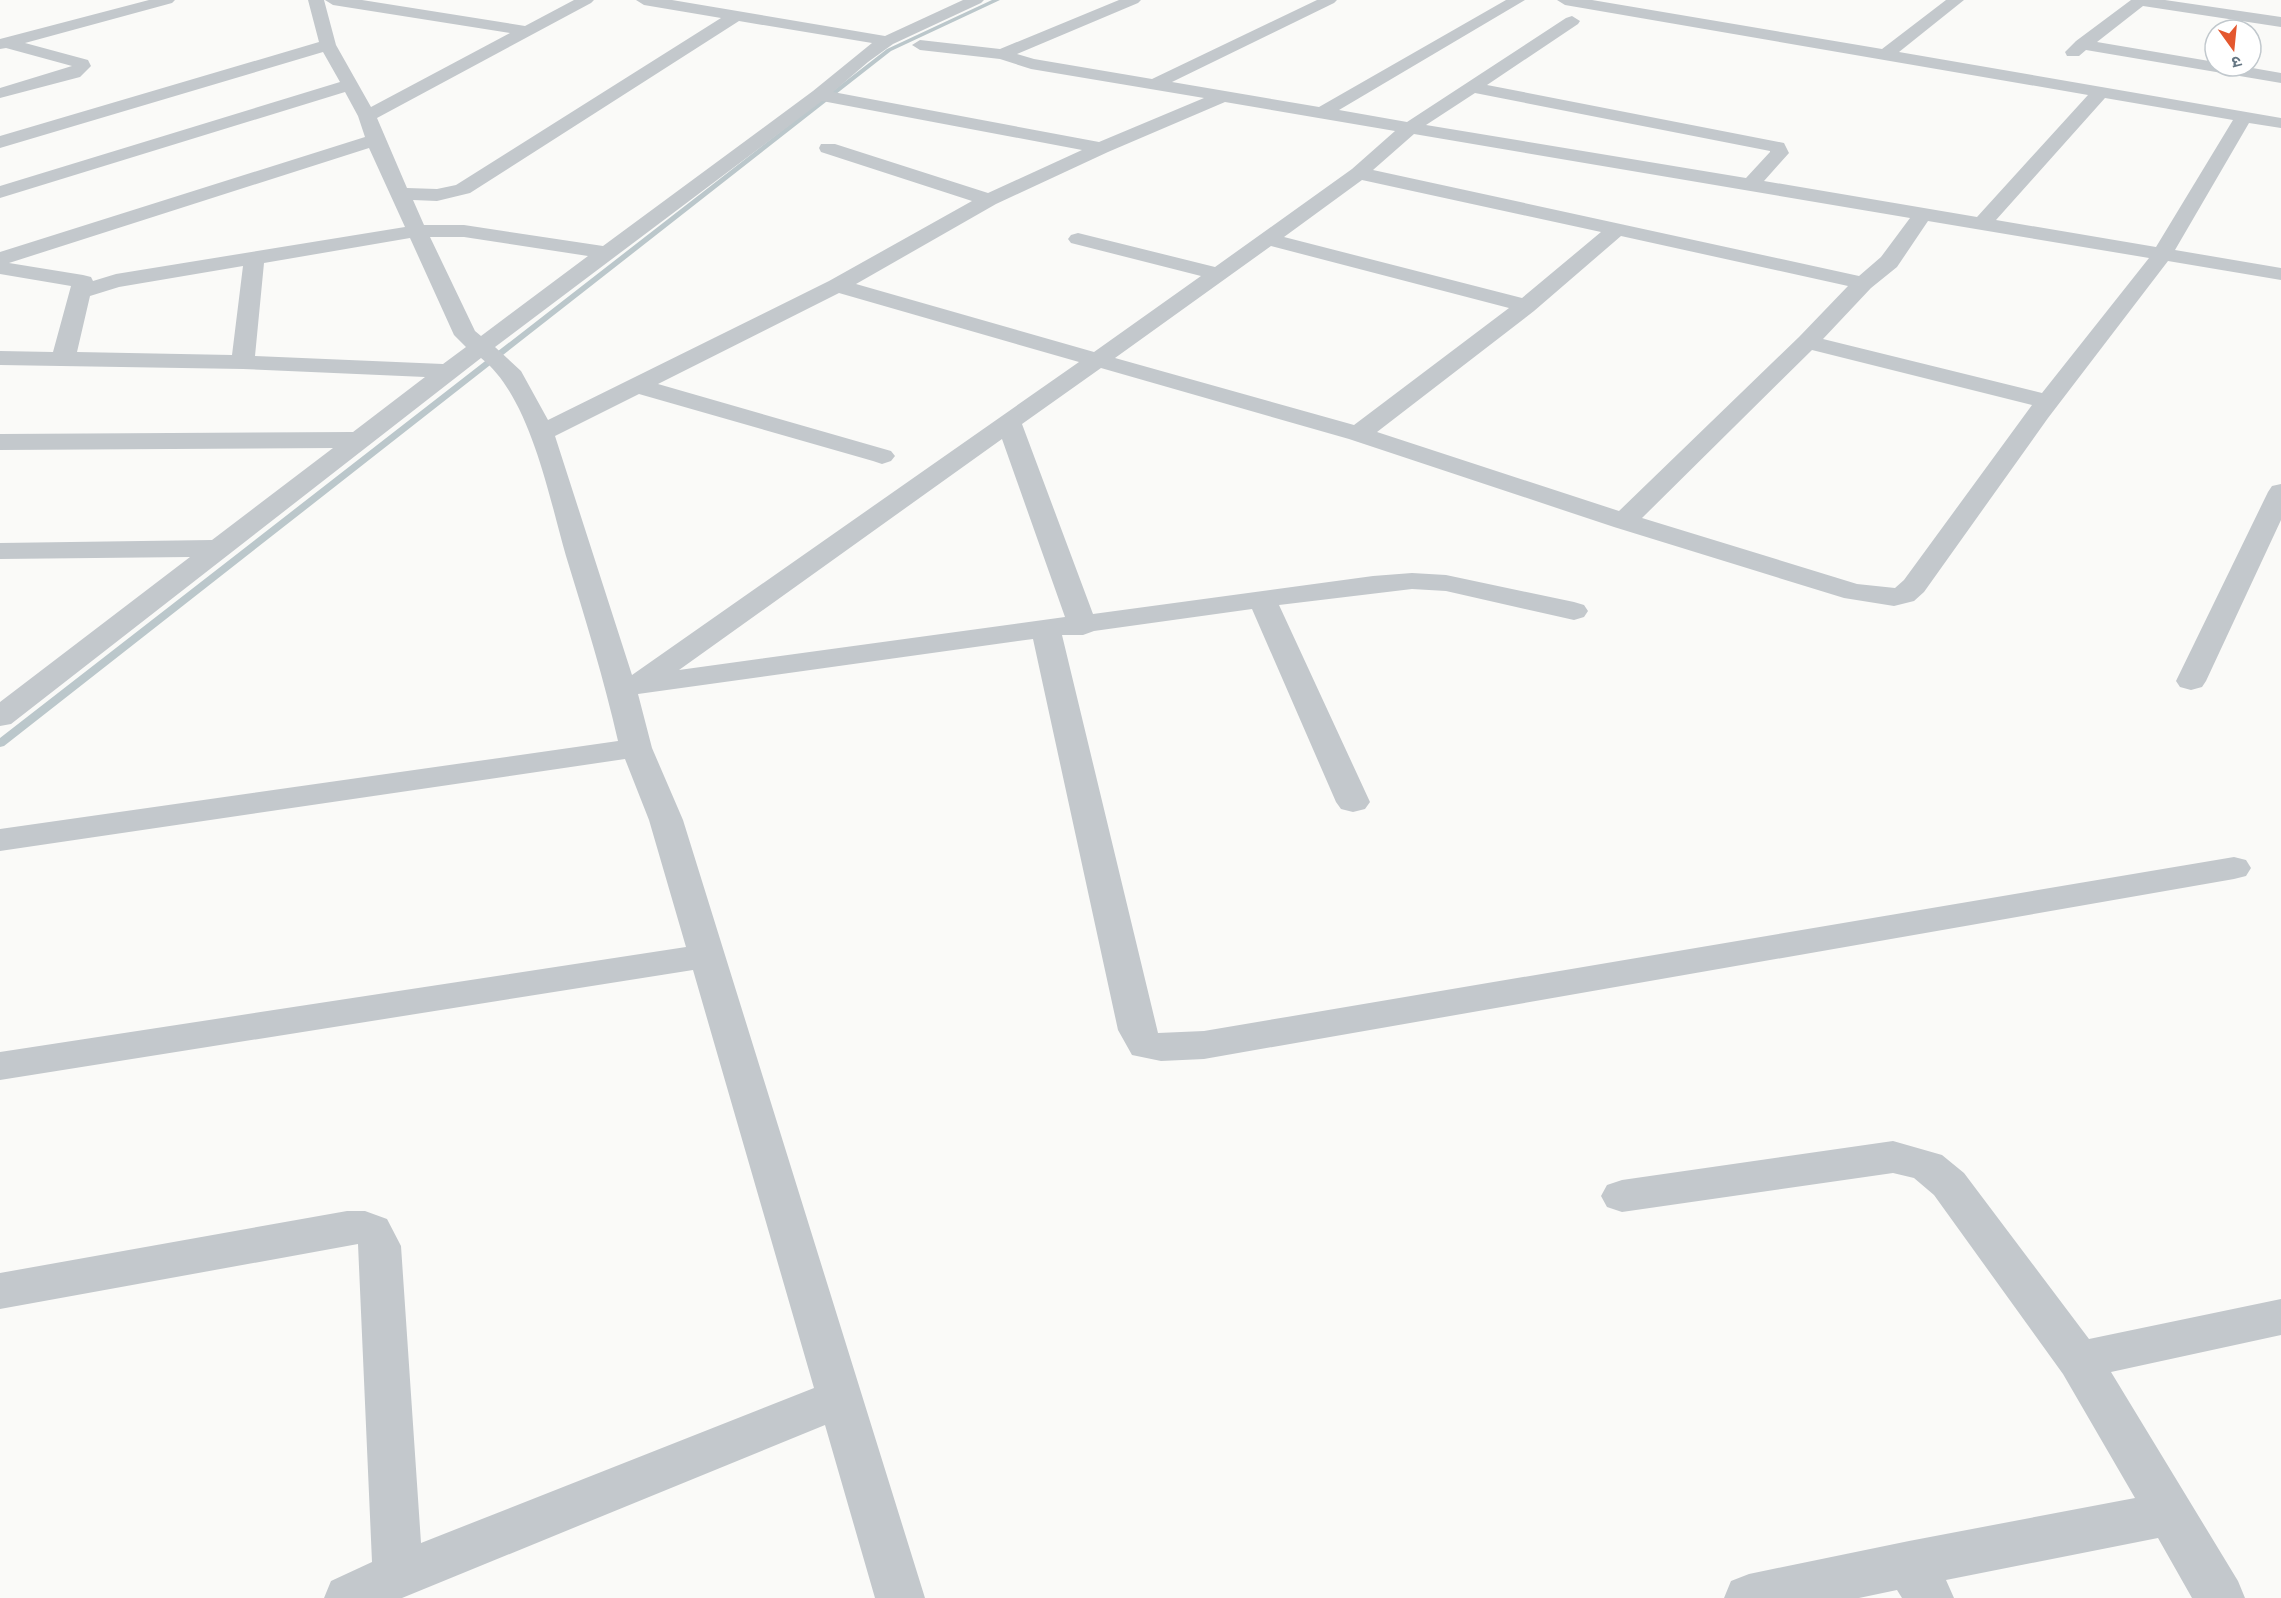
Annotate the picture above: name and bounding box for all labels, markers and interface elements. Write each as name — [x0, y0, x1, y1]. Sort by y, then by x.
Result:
north arrow — [2203, 18, 2263, 78]
text: उ — [2229, 52, 2244, 73]

